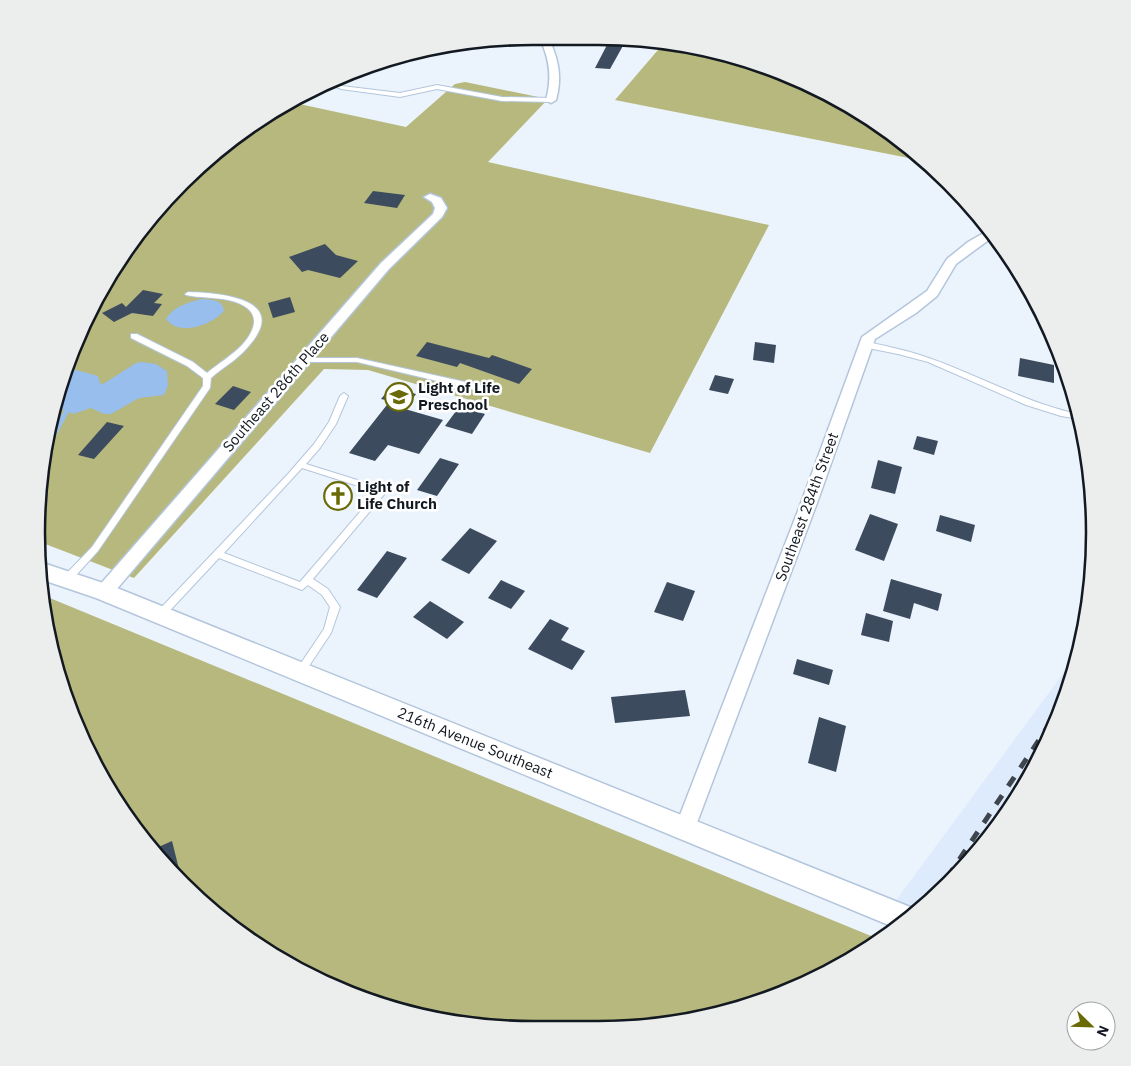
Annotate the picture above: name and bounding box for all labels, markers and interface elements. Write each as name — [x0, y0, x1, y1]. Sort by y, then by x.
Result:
street label: Southeast 286th Place — [218, 328, 333, 456]
place label: Light of Life Preschool — [418, 378, 500, 414]
school or university icon: Light of Life Preschool — [384, 382, 414, 412]
street label: Southeast 284th Street — [771, 430, 842, 584]
place label: Light of Life Church — [357, 477, 437, 513]
church icon: Light of Life Church — [323, 481, 353, 511]
street label: 216th Avenue Southeast — [395, 703, 556, 782]
north arrow — [1066, 1001, 1116, 1051]
text: N — [1093, 1023, 1113, 1039]

